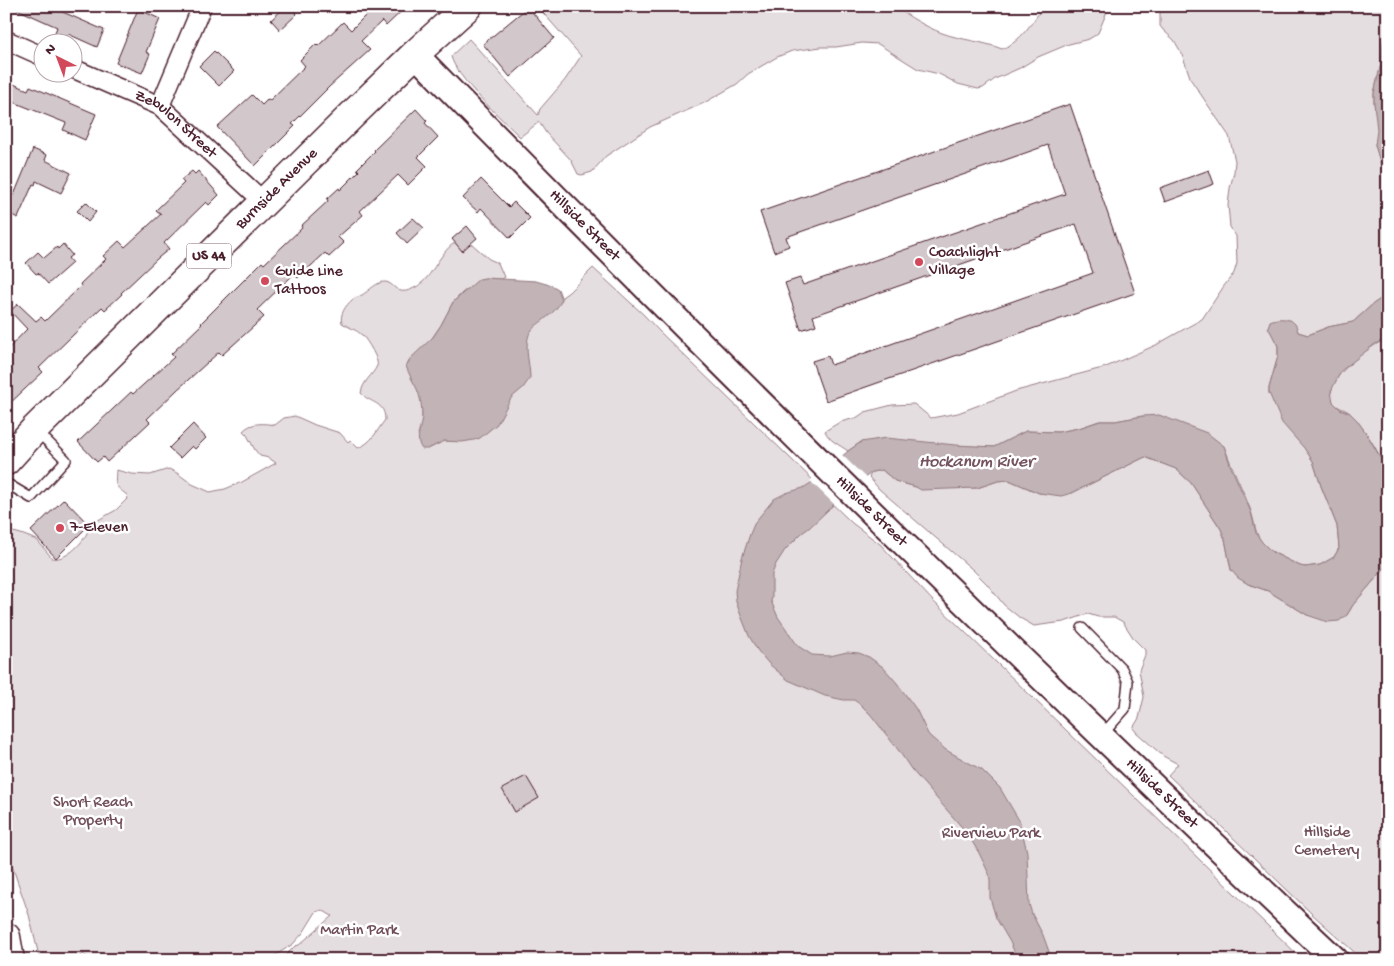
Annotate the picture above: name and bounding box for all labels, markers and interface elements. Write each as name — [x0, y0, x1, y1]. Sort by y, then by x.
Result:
north arrow — [32, 32, 82, 82]
text: N — [42, 41, 60, 60]
street label: Zebulon Street — [131, 87, 221, 164]
street label: Burnside Avenue — [231, 144, 323, 235]
street label: Hillside Street — [545, 186, 625, 267]
road number: US 44 — [186, 244, 232, 268]
place label: Coachlight Village — [928, 244, 1002, 281]
marker: Coachlight Village — [913, 256, 925, 268]
place label: Guide Line Tattoos — [274, 263, 343, 300]
marker: Guide Line Tattoos — [259, 275, 271, 287]
water label: Hockanum River — [919, 452, 1037, 473]
street label: Hillside Street — [831, 472, 912, 552]
place label: 7-Eleven — [69, 519, 128, 538]
marker: 7-Eleven — [54, 522, 66, 534]
street label: Hillside Street — [1121, 755, 1203, 834]
park label: Short Reach Property — [53, 794, 133, 831]
park label: Hillside Cemetery — [1295, 824, 1360, 861]
park label: Riverview Park — [942, 825, 1042, 844]
park label: Martin Park — [320, 922, 400, 941]

